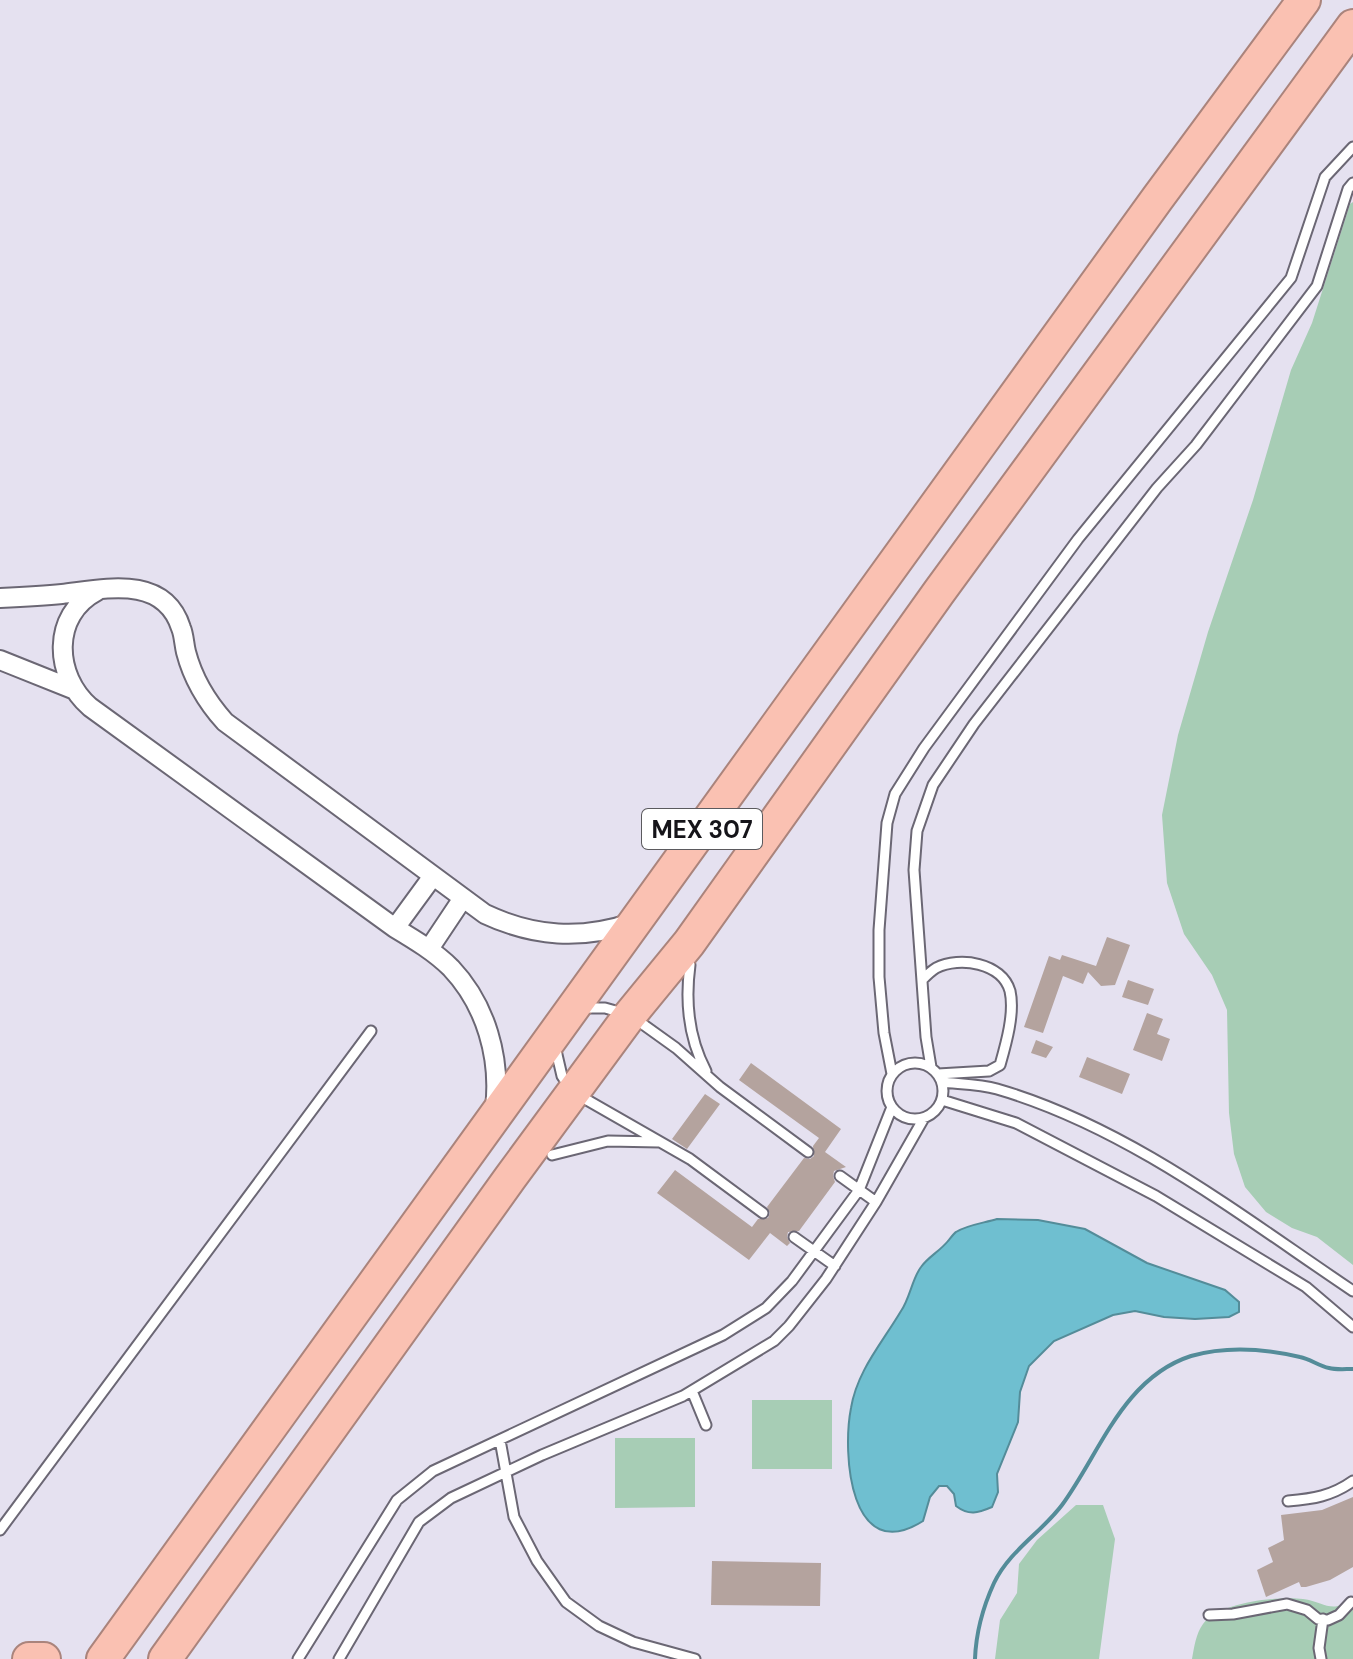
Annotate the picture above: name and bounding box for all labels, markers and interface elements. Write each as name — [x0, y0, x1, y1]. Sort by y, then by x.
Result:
road number: MEX 307 — [642, 809, 762, 849]

